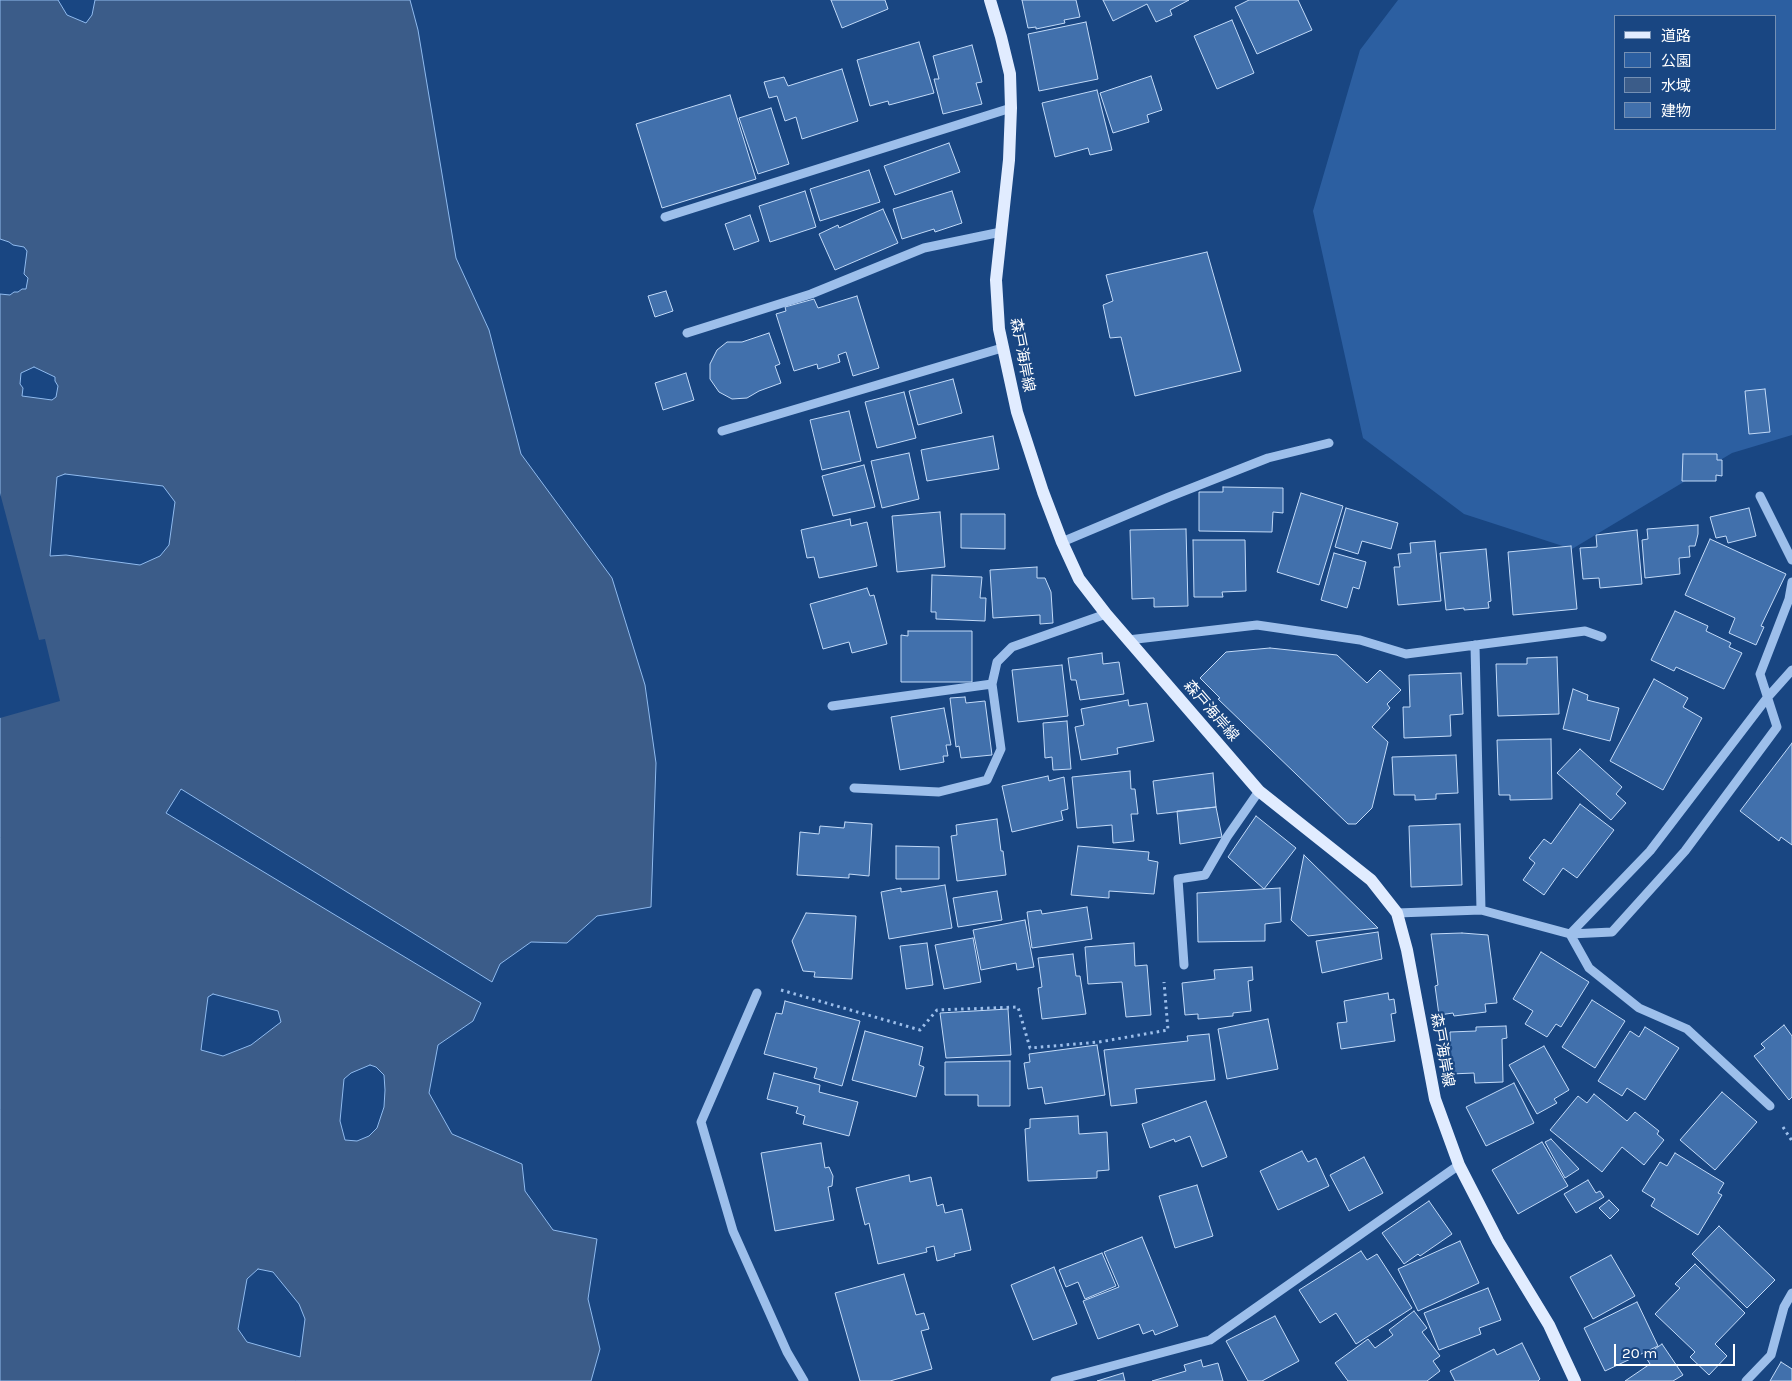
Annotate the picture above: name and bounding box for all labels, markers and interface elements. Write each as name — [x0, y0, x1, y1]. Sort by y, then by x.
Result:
legend — [1614, 15, 1777, 130]
text: 道路 — [1661, 27, 1691, 45]
text: 公園 — [1661, 52, 1691, 70]
text: 水域 — [1661, 77, 1691, 95]
text: 建物 — [1661, 102, 1691, 120]
street label: 森戸海岸線 — [1006, 316, 1038, 394]
street label: 森戸海岸線 — [1180, 677, 1242, 745]
street label: 森戸海岸線 — [1427, 1012, 1457, 1088]
scale bar — [1617, 1334, 1738, 1366]
text: 20 m — [1622, 1344, 1657, 1362]

